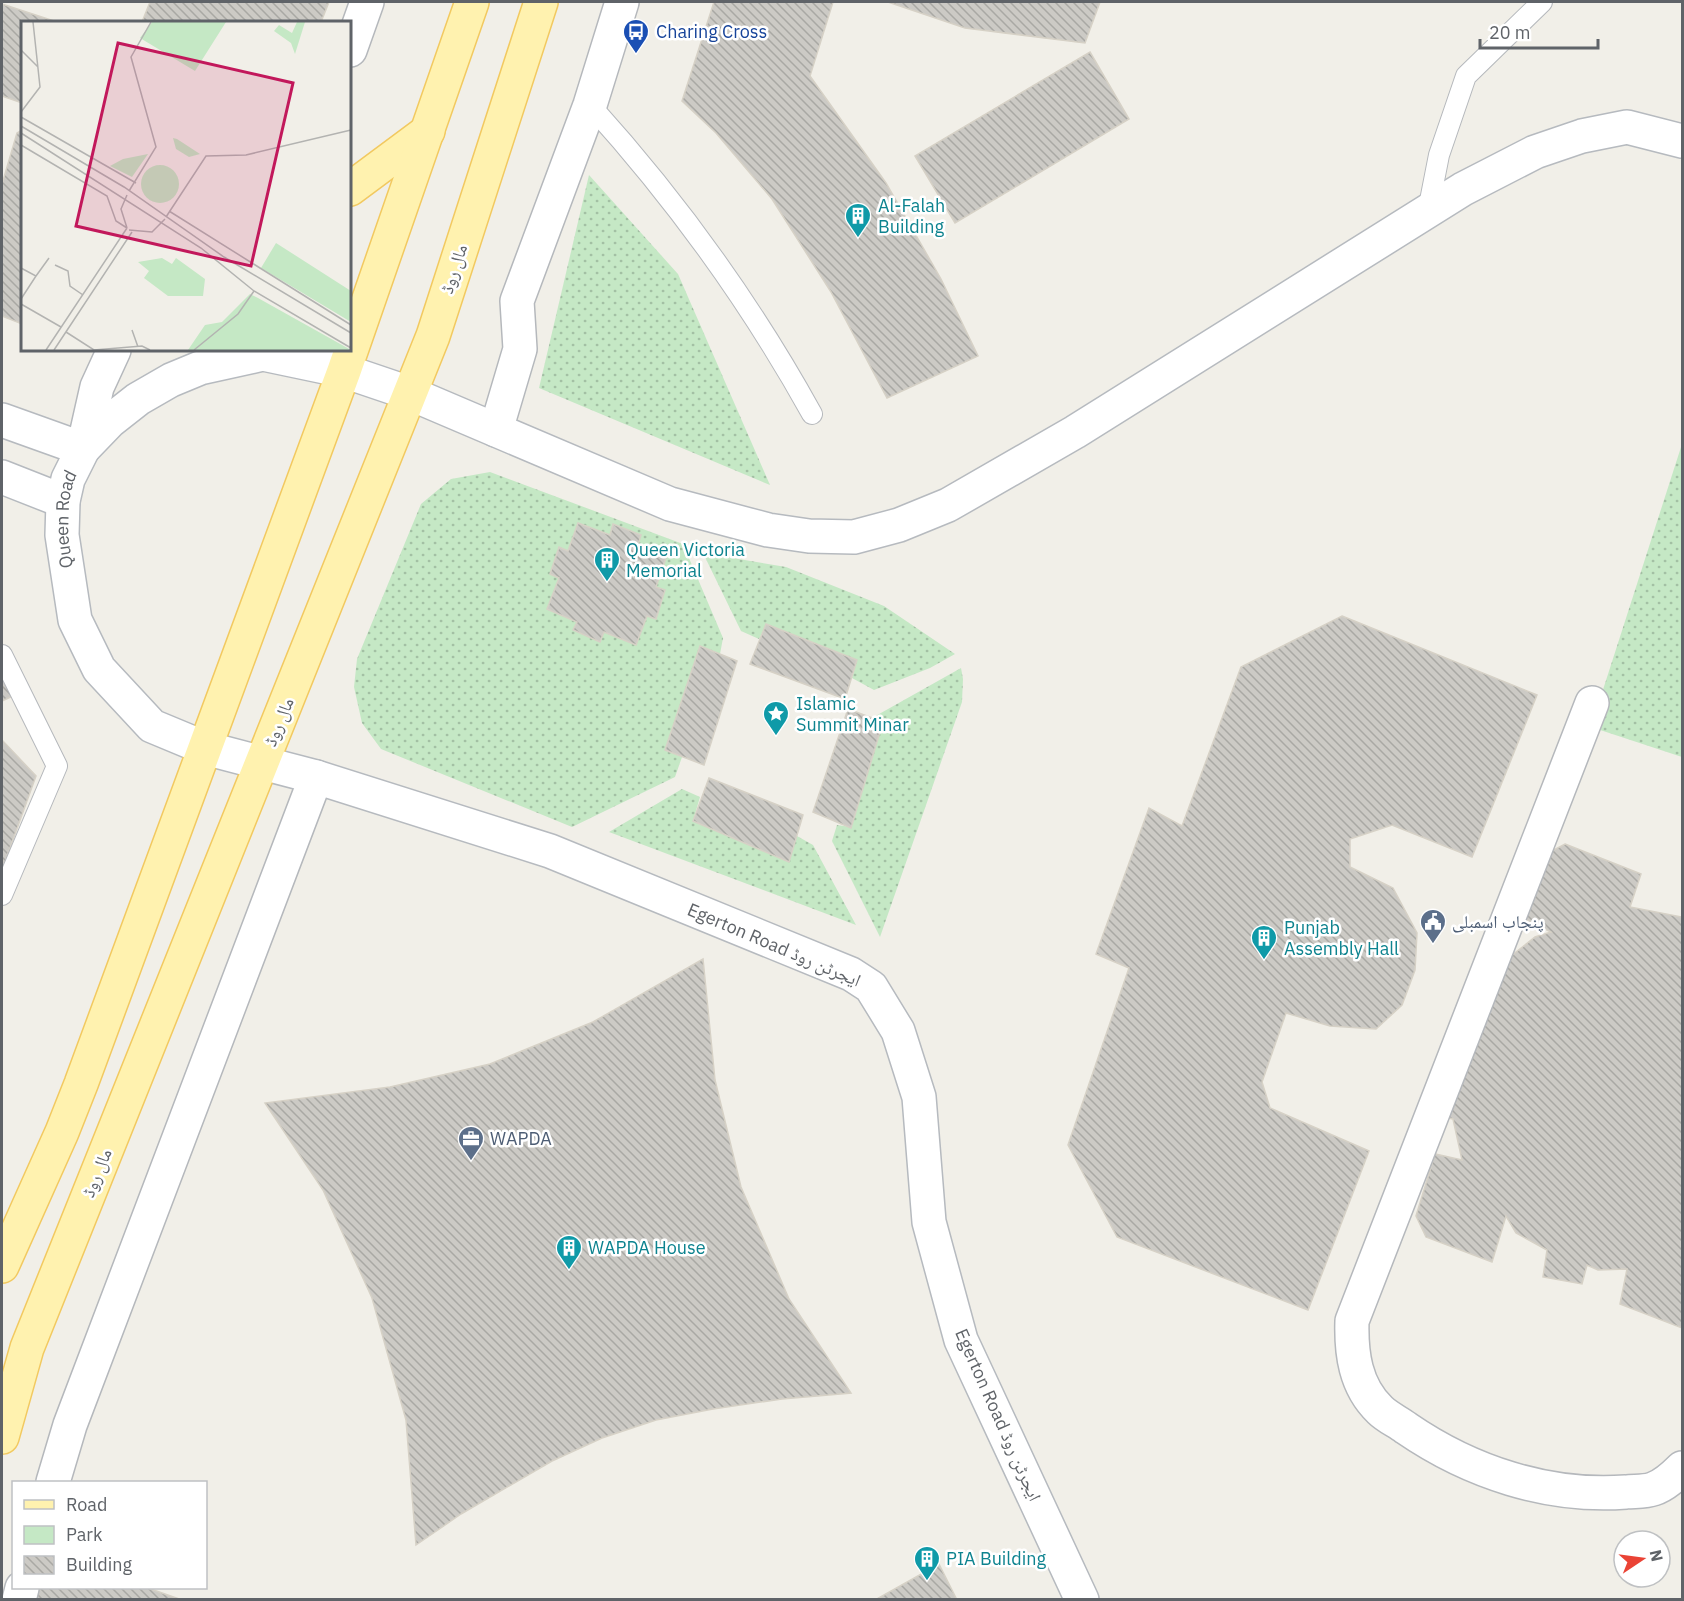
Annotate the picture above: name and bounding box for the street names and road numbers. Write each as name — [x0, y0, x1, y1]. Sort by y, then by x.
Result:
street label: مال روڈ — [435, 241, 472, 296]
street label: Queen Road — [50, 466, 82, 570]
street label: مال روڈ — [258, 694, 299, 750]
street label: Egerton Road ایجرٹن روڈ — [684, 898, 864, 992]
street label: مال روڈ — [76, 1145, 117, 1201]
street label: Egerton Road ایجرٹن روڈ — [950, 1325, 1047, 1505]

